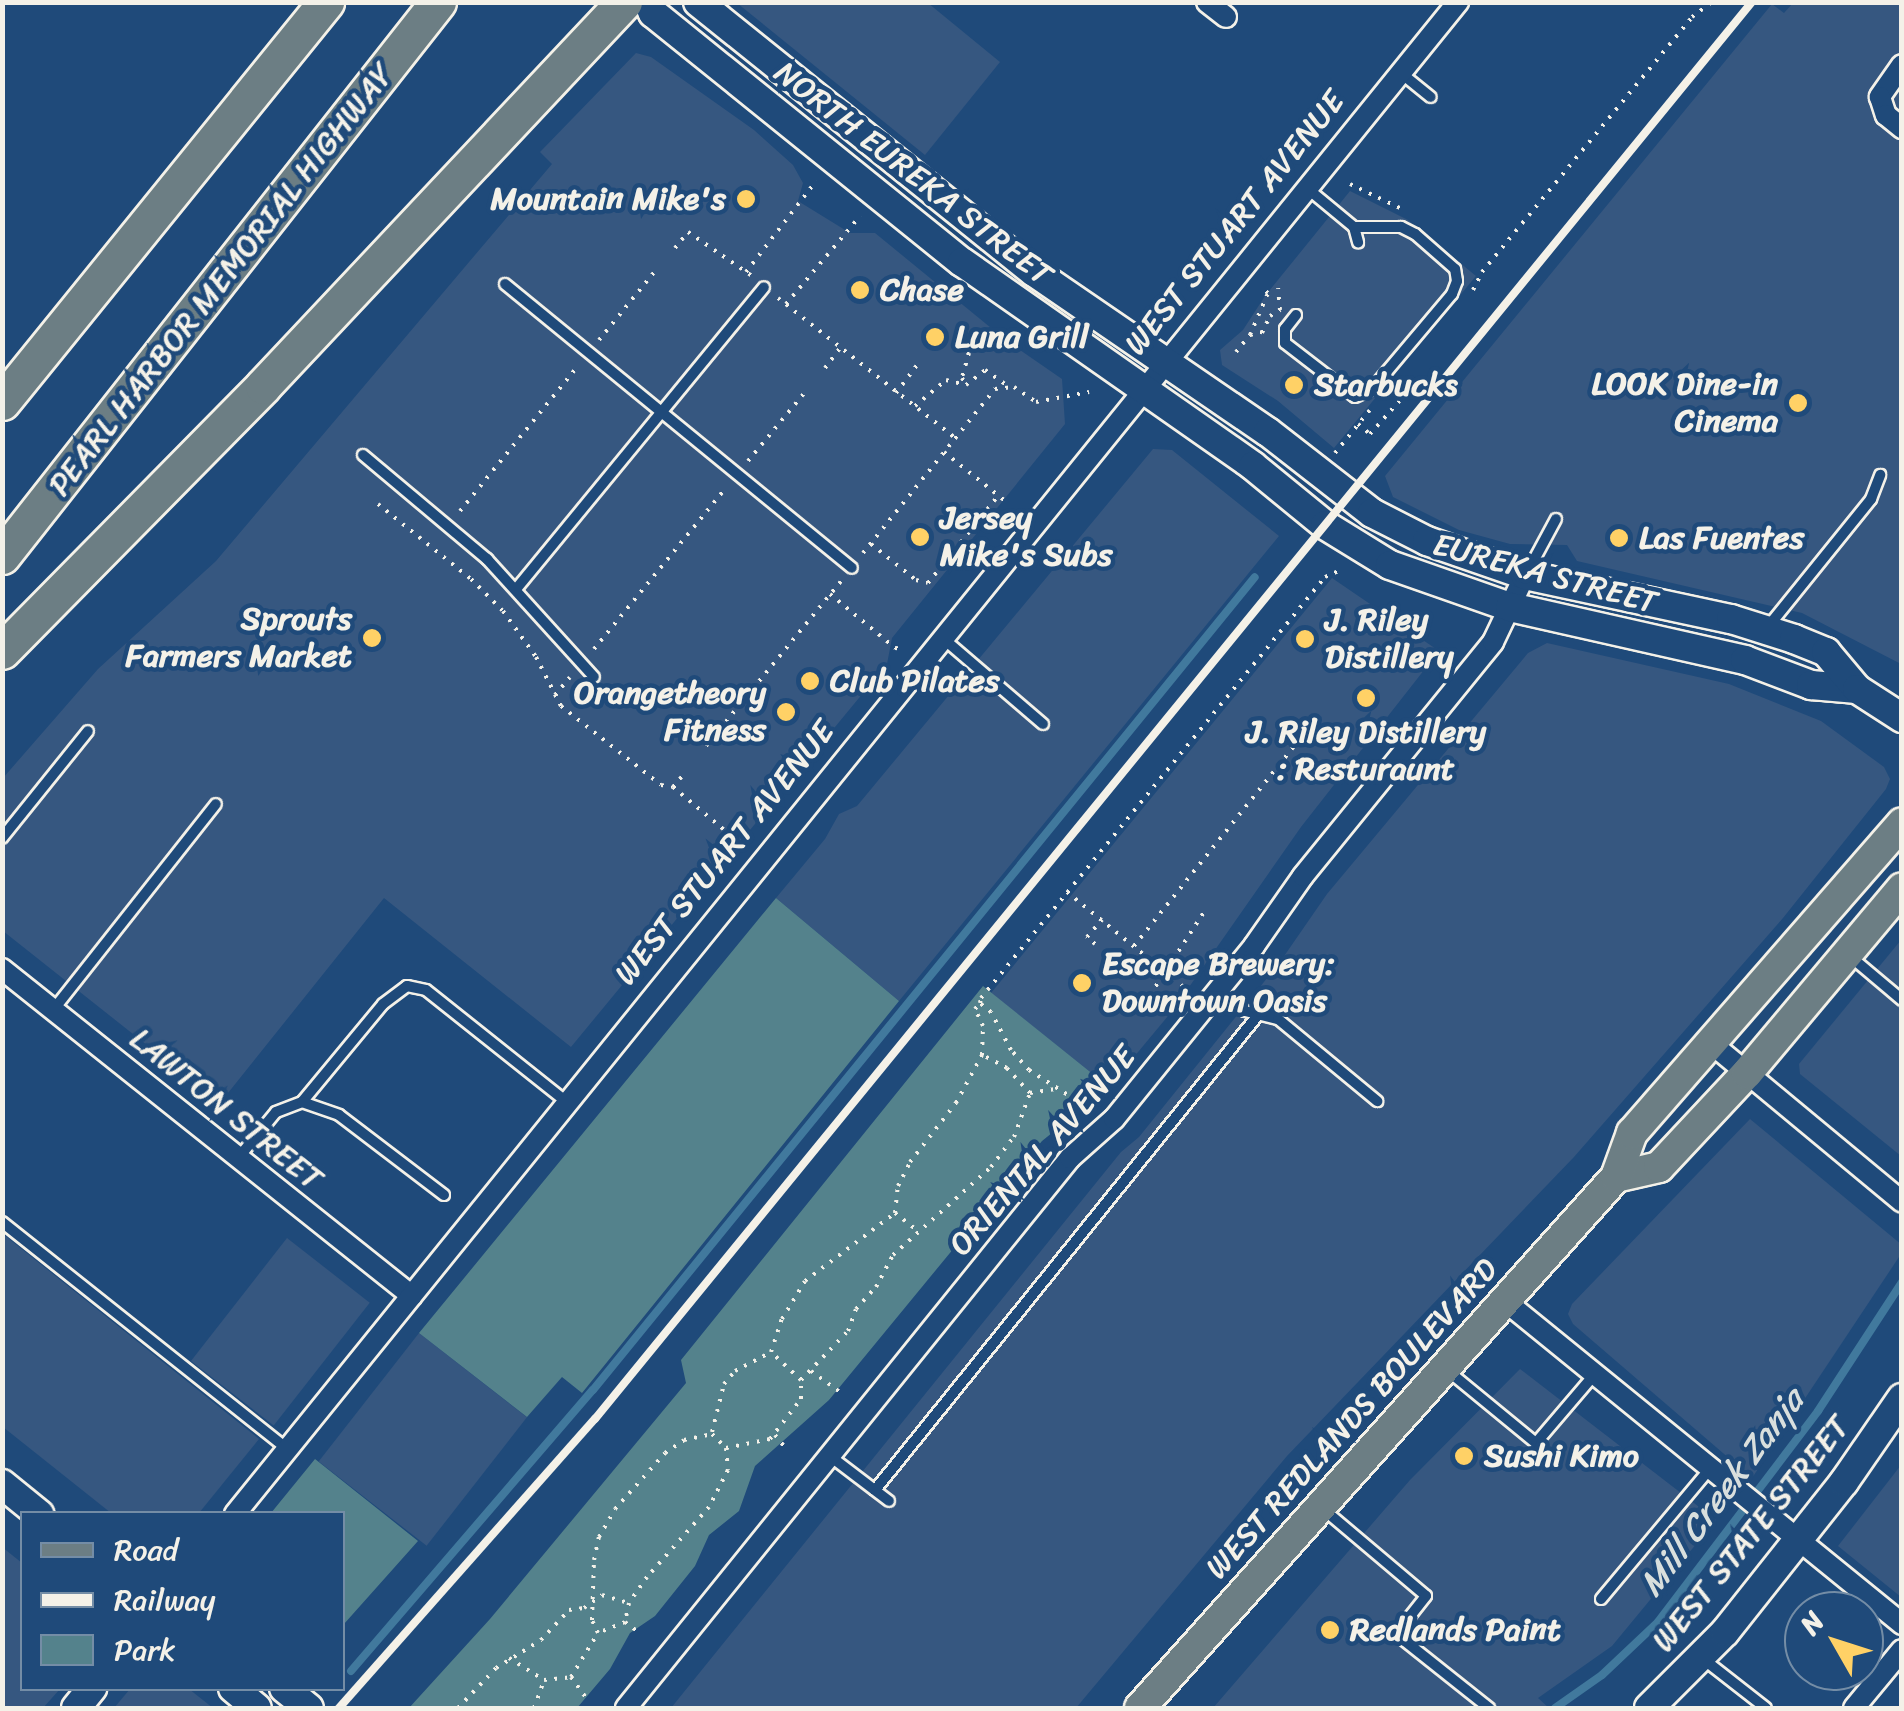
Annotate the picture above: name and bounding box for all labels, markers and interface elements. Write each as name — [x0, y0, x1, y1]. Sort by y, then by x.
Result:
street label: NORTH EUREKA STREET — [766, 53, 1060, 295]
street label: PEARL HARBOR MEMORIAL HIGHWAY — [41, 58, 401, 502]
street label: WEST STUART AVENUE — [1117, 84, 1353, 362]
place label: Mountain Mike's — [490, 180, 726, 218]
marker: Mountain Mike's — [735, 188, 757, 210]
place label: Chase — [880, 271, 964, 309]
marker: Chase — [849, 279, 871, 301]
place label: Luna Grill — [955, 318, 1089, 356]
marker: Luna Grill — [924, 326, 946, 348]
place label: Starbucks — [1314, 366, 1458, 404]
place label: LOOK Dine-in Cinema — [1591, 366, 1778, 441]
marker: Starbucks — [1283, 374, 1305, 396]
marker: LOOK Dine-in Cinema — [1787, 392, 1809, 414]
place label: Jersey Mike's Subs — [940, 500, 1113, 575]
place label: Las Fuentes — [1639, 519, 1804, 557]
street label: EUREKA STREET — [1427, 525, 1663, 623]
marker: Jersey Mike's Subs — [909, 526, 931, 548]
marker: Las Fuentes — [1608, 527, 1630, 549]
place label: Sprouts Farmers Market — [127, 601, 352, 676]
place label: J. Riley Distillery — [1325, 602, 1454, 677]
marker: Sprouts Farmers Market — [361, 627, 383, 649]
marker: J. Riley Distillery — [1294, 628, 1316, 650]
place label: Club Pilates — [830, 662, 998, 700]
marker: Club Pilates — [799, 670, 821, 692]
place label: Orangetheory Fitness — [574, 675, 766, 750]
marker: J. Riley Distillery : Resturaunt — [1355, 687, 1377, 709]
marker: Orangetheory Fitness — [775, 701, 797, 723]
street label: WEST STUART AVENUE — [607, 714, 843, 992]
place label: J. Riley Distillery : Resturaunt — [1246, 714, 1486, 789]
place label: Escape Brewery: Downtown Oasis — [1102, 946, 1336, 1021]
marker: Escape Brewery: Downtown Oasis — [1071, 972, 1093, 994]
street label: LAWTON STREET — [122, 1019, 330, 1199]
street label: ORIENTAL AVENUE — [942, 1039, 1144, 1263]
street label: WEST REDLANDS BOULEVARD — [1198, 1251, 1506, 1587]
water label: Mill Creek Zanja — [1629, 1379, 1813, 1605]
street label: WEST STATE STREET — [1644, 1408, 1858, 1660]
place label: Sushi Kimo — [1484, 1437, 1639, 1475]
marker: Sushi Kimo — [1453, 1445, 1475, 1467]
legend — [20, 1511, 345, 1691]
text: Road — [114, 1523, 178, 1577]
text: Railway — [114, 1573, 215, 1627]
north arrow — [1784, 1591, 1884, 1691]
text: N — [1787, 1600, 1837, 1646]
place label: Redlands Paint — [1350, 1611, 1561, 1649]
marker: Redlands Paint — [1319, 1619, 1341, 1641]
text: Park — [114, 1623, 176, 1677]

